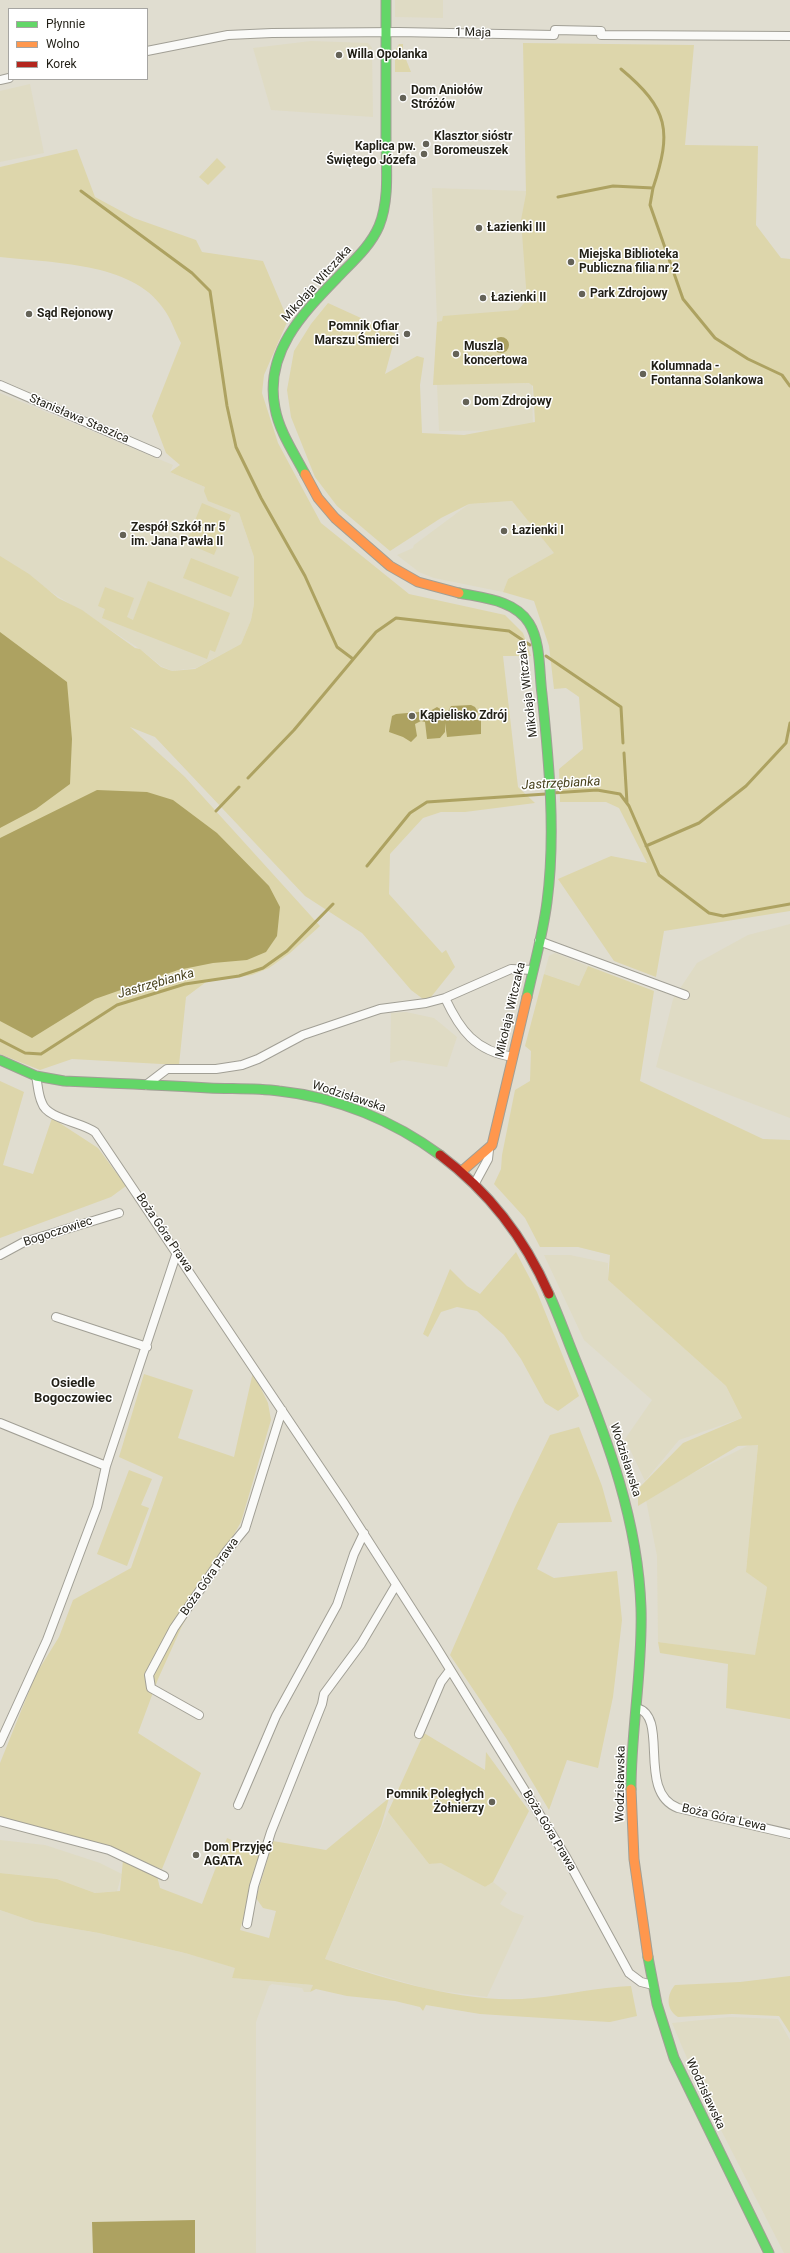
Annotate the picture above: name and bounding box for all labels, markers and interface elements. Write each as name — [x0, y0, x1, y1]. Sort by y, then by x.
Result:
legend — [8, 8, 148, 80]
text: Płynnie — [46, 17, 85, 31]
street label: 1 Maja — [455, 25, 491, 41]
text: Wolno — [46, 37, 80, 51]
place label: Willa Opolanka — [347, 48, 427, 62]
marker: Willa Opolanka — [334, 50, 344, 60]
text: Korek — [46, 57, 77, 71]
place label: Dom Aniołów Stróżów — [411, 84, 483, 112]
marker: Dom Aniołów Stróżów — [398, 93, 408, 103]
place label: Klasztor sióstr Boromeuszek — [434, 130, 512, 158]
marker: Klasztor sióstr Boromeuszek — [421, 139, 431, 149]
place label: Kaplica pw. Świętego Józefa — [326, 140, 416, 168]
marker: Kaplica pw. Świętego Józefa — [419, 149, 429, 159]
place label: Łazienki III — [487, 221, 546, 235]
marker: Łazienki III — [474, 223, 484, 233]
street label: Mikołaja Witczaka — [279, 243, 355, 325]
place label: Miejska Biblioteka Publiczna filia nr 2 — [579, 248, 679, 276]
marker: Miejska Biblioteka Publiczna filia nr 2 — [566, 257, 576, 267]
place label: Park Zdrojowy — [590, 287, 668, 301]
marker: Park Zdrojowy — [577, 289, 587, 299]
place label: Łazienki II — [491, 291, 546, 305]
marker: Łazienki II — [478, 293, 488, 303]
place label: Sąd Rejonowy — [37, 307, 113, 321]
marker: Sąd Rejonowy — [24, 309, 34, 319]
place label: Pomnik Ofiar Marszu Śmierci — [315, 320, 399, 348]
marker: Pomnik Ofiar Marszu Śmierci — [402, 329, 412, 339]
place label: Muszla koncertowa — [464, 340, 527, 368]
marker: Muszla koncertowa — [451, 349, 461, 359]
place label: Kolumnada - Fontanna Solankowa — [651, 360, 763, 388]
marker: Kolumnada - Fontanna Solankowa — [638, 369, 648, 379]
street label: Stanisława Staszica — [27, 391, 131, 447]
place label: Dom Zdrojowy — [474, 395, 552, 409]
marker: Dom Zdrojowy — [461, 397, 471, 407]
place label: Zespół Szkół nr 5 im. Jana Pawła II — [131, 521, 225, 549]
place label: Łazienki I — [512, 524, 564, 538]
marker: Łazienki I — [499, 526, 509, 536]
marker: Zespół Szkół nr 5 im. Jana Pawła II — [118, 530, 128, 540]
street label: Mikołaja Witczaka — [515, 640, 541, 738]
place label: Kąpielisko Zdrój — [420, 709, 507, 723]
marker: Kąpielisko Zdrój — [407, 711, 417, 721]
water label: Jastrzębianka — [521, 774, 601, 794]
street label: Mikołaja Witczaka — [493, 961, 529, 1059]
water label: Jastrzębianka — [116, 966, 196, 1002]
street label: Wodzisławska — [310, 1078, 388, 1116]
street label: Boża Góra Prawa — [132, 1191, 196, 1275]
street label: Bogoczowiec — [22, 1214, 94, 1250]
district label: Osiedle Bogoczowiec — [34, 1376, 112, 1407]
street label: Wodzisławska — [606, 1421, 644, 1499]
street label: Boża Góra Prawa — [178, 1535, 242, 1619]
street label: Wodzisławska — [613, 1746, 629, 1822]
place label: Pomnik Poległych Żołnierzy — [386, 1788, 484, 1816]
street label: Boża Góra Prawa — [519, 1788, 579, 1874]
marker: Pomnik Poległych Żołnierzy — [487, 1797, 497, 1807]
street label: Boża Góra Lewa — [680, 1801, 768, 1835]
place label: Dom Przyjęć AGATA — [204, 1841, 272, 1869]
marker: Dom Przyjęć AGATA — [191, 1850, 201, 1860]
street label: Wodzisławska — [682, 2056, 728, 2132]

